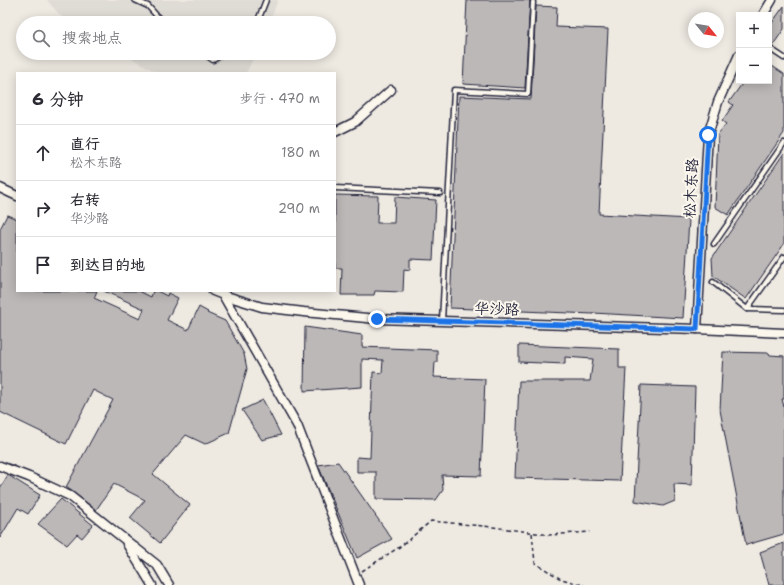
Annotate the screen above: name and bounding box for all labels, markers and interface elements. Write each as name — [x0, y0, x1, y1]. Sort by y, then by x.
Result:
north arrow — [688, 12, 724, 48]
map controls — [736, 12, 772, 84]
button: + — [736, 12, 772, 48]
search box — [16, 16, 336, 60]
icon: search — [30, 27, 52, 49]
text: 搜索地点 — [62, 28, 122, 48]
button: − — [736, 48, 772, 84]
text: 6 分钟 — [32, 88, 84, 110]
text: 步行 · 470 m — [240, 90, 320, 107]
route start — [699, 126, 717, 144]
text: 直行 — [70, 134, 100, 154]
icon: ahead — [32, 142, 54, 164]
text: 180 m — [281, 144, 320, 161]
text: 松木东路 — [70, 154, 122, 171]
street label: 松木东路 — [679, 158, 703, 218]
text: 右转 — [70, 190, 100, 210]
icon: right — [32, 198, 54, 220]
text: 290 m — [278, 200, 320, 217]
text: 华沙路 — [70, 210, 109, 227]
icon: arrive — [32, 254, 54, 276]
text: 到达目的地 — [70, 255, 145, 275]
street label: 华沙路 — [474, 298, 520, 320]
route end — [368, 310, 386, 328]

